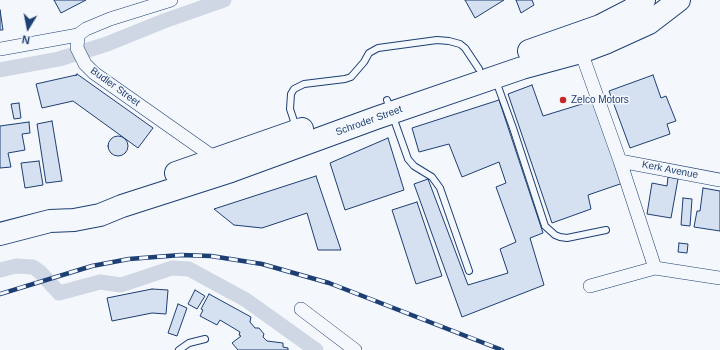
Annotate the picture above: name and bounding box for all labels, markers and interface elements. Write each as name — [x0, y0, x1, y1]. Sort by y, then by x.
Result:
north arrow — [8, 8, 48, 48]
text: N — [21, 33, 31, 46]
street label: Budler Street — [88, 65, 142, 109]
place label: Zelco Motors — [571, 94, 629, 106]
marker: Zelco Motors — [558, 95, 568, 105]
street label: Schroder Street — [334, 103, 404, 139]
street label: Kerk Avenue — [641, 159, 699, 181]

